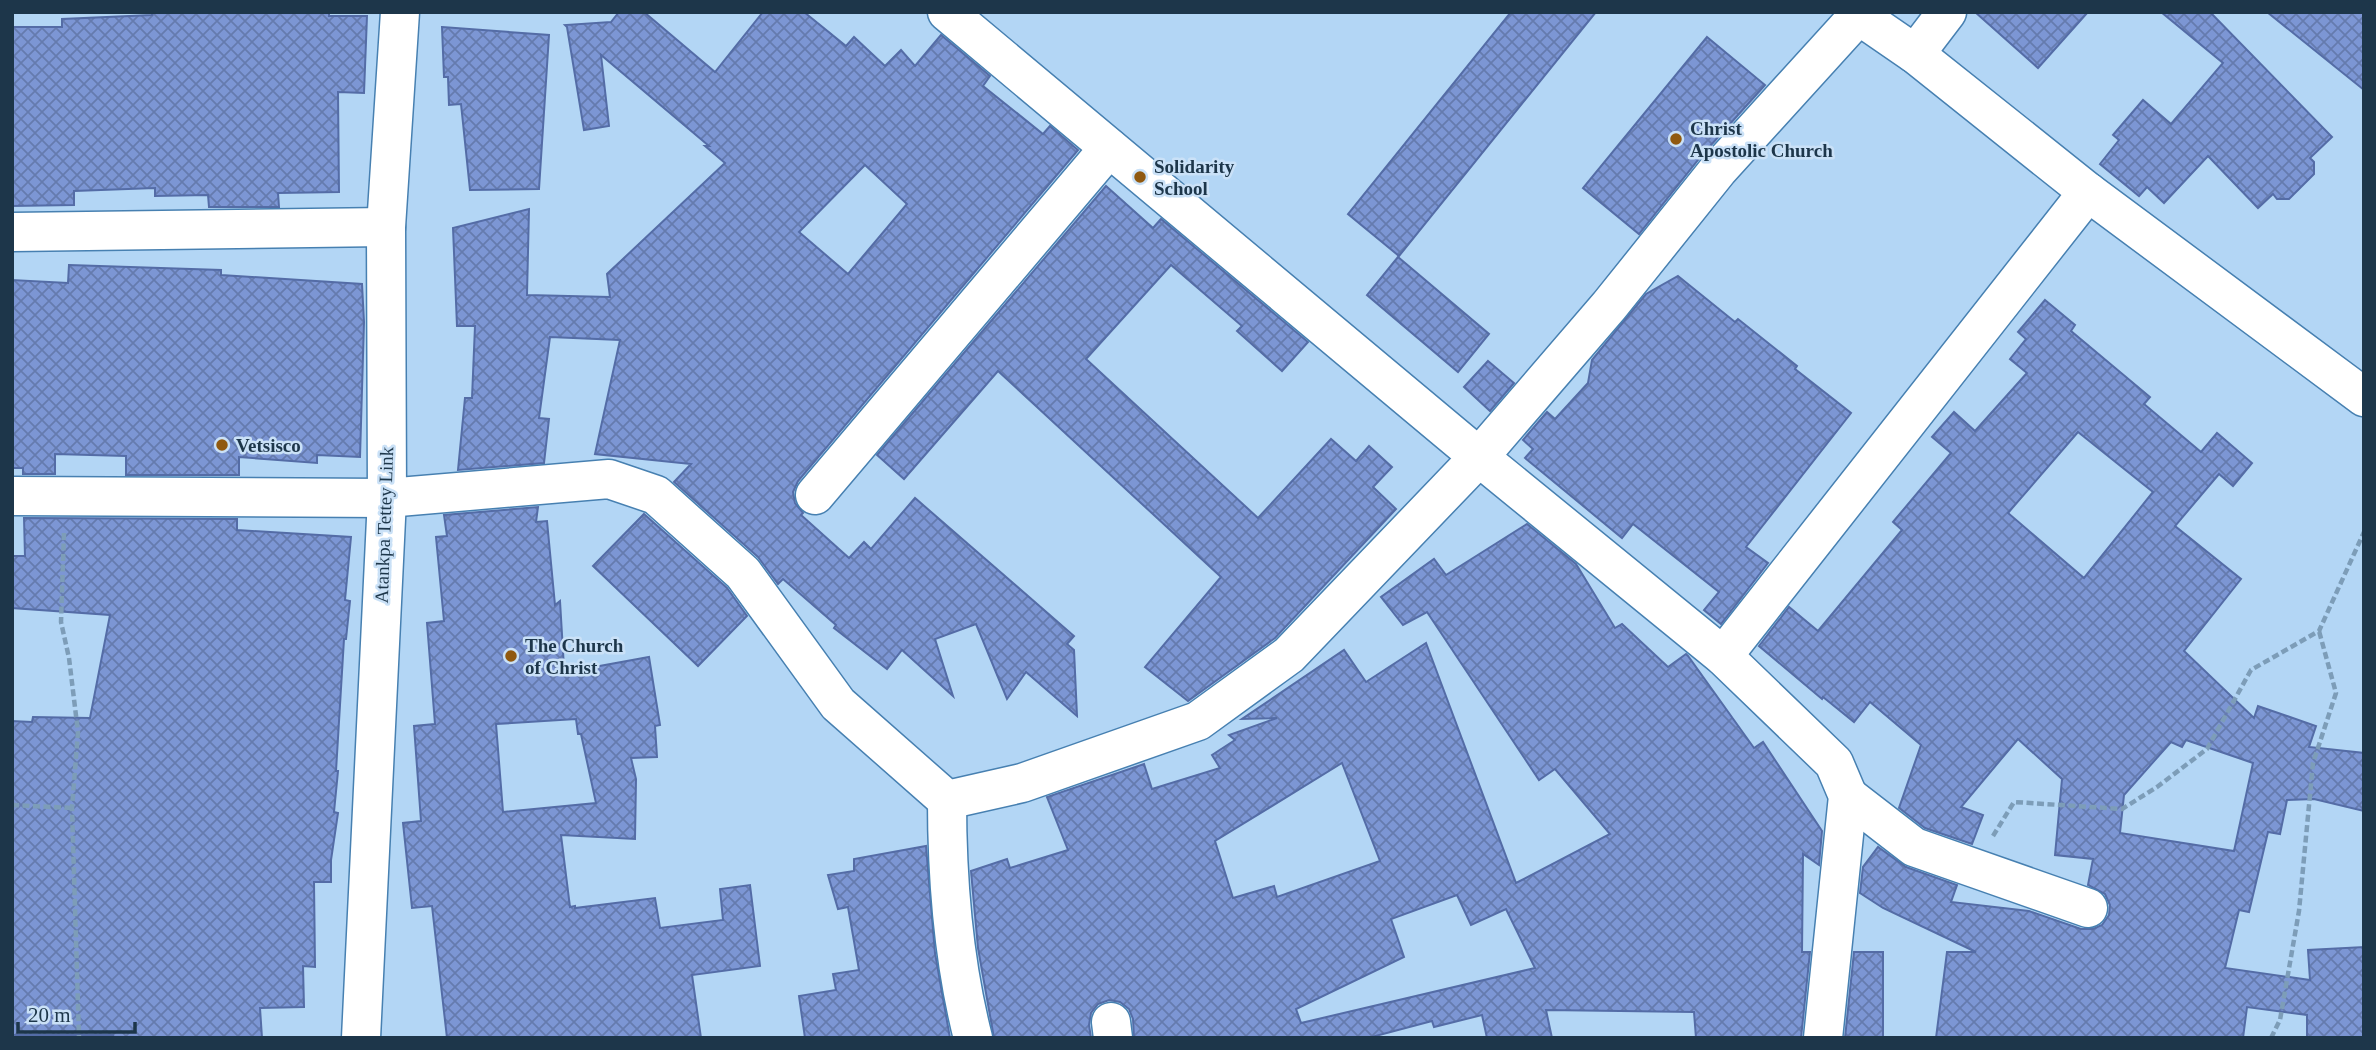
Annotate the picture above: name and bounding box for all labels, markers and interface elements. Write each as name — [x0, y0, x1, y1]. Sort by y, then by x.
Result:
place label: Christ Apostolic Church — [1690, 118, 1833, 161]
marker: Christ Apostolic Church — [1668, 131, 1684, 147]
place label: Solidarity School — [1154, 156, 1235, 199]
marker: Solidarity School — [1132, 169, 1148, 185]
place label: Vetsisco — [236, 435, 301, 456]
marker: Vetsisco — [214, 437, 230, 453]
street label: Atankpa Tettey Link — [371, 446, 397, 604]
place label: The Church of Christ — [525, 635, 624, 678]
marker: The Church of Christ — [503, 648, 519, 664]
scale bar — [18, 990, 135, 1034]
text: 20 m — [28, 1003, 71, 1027]

